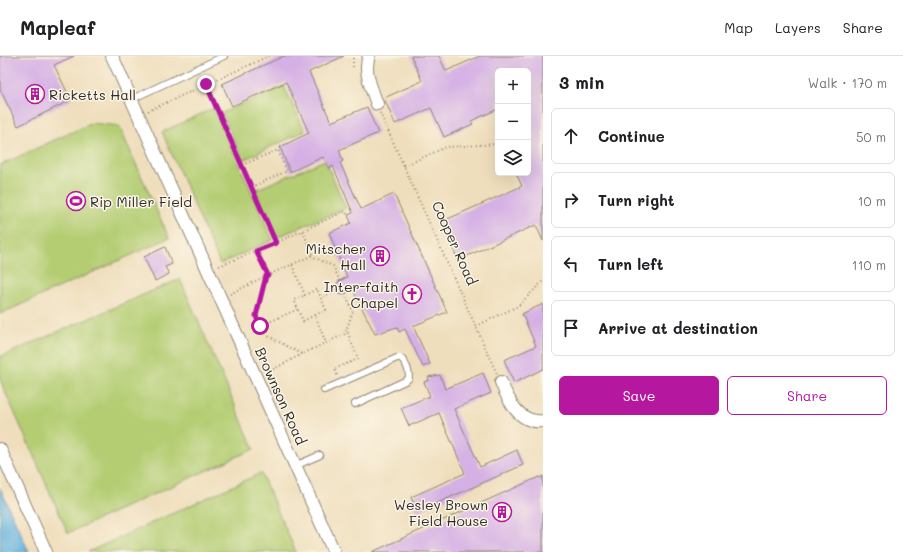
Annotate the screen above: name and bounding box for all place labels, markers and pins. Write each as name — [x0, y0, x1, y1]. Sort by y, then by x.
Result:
building icon: Ricketts Hall — [24, 83, 46, 105]
place label: Ricketts Hall — [49, 85, 136, 104]
sports icon: Rip Miller Field — [65, 190, 87, 212]
place label: Rip Miller Field — [90, 192, 192, 211]
place label: Mitscher Hall — [306, 239, 366, 274]
building icon: Mitscher Hall — [369, 245, 391, 267]
place label: Inter-faith Chapel — [324, 277, 398, 312]
church icon: Inter-faith Chapel — [401, 283, 423, 305]
place label: Wesley Brown Field House — [394, 495, 488, 530]
building icon: Wesley Brown Field House — [491, 501, 513, 523]

